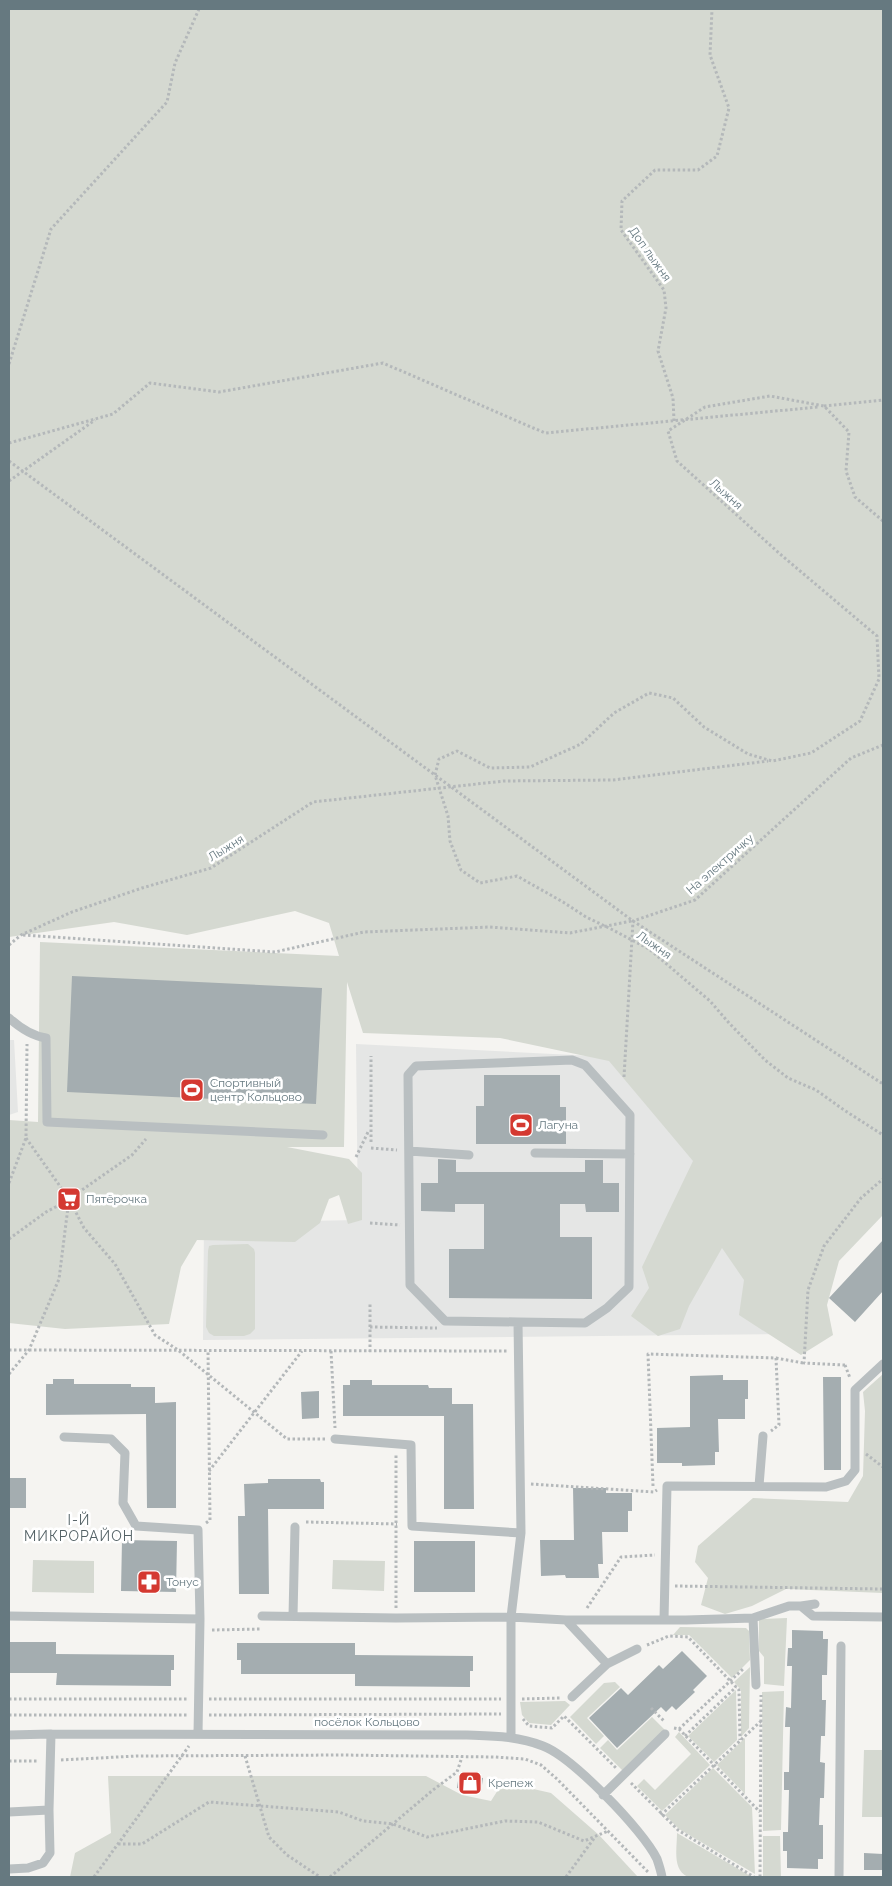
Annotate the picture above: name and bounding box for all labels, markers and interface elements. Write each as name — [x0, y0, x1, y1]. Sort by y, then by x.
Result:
street label: Доп лыжня — [626, 224, 674, 284]
street label: Лыжня — [707, 476, 745, 512]
street label: На электричку — [684, 831, 757, 897]
street label: Лыжня — [206, 832, 246, 864]
street label: Лыжня — [634, 928, 674, 962]
place label: Спортивный центр Кольцово — [210, 1076, 302, 1104]
sports icon: Спортивный центр Кольцово — [179, 1077, 205, 1103]
sports icon: Лагуна — [508, 1112, 534, 1138]
place label: Лагуна — [538, 1118, 578, 1132]
supermarket icon: Пятёрочка — [56, 1186, 82, 1212]
place label: Пятёрочка — [86, 1192, 147, 1206]
district label: I-Й МИКРОРАЙОН — [24, 1511, 134, 1544]
pharmacy icon: Тонус — [136, 1569, 162, 1595]
place label: Тонус — [166, 1575, 199, 1589]
street label: посёлок Кольцово — [314, 1715, 420, 1729]
shop icon: Крепеж — [457, 1770, 483, 1796]
place label: Крепеж — [488, 1776, 534, 1790]

